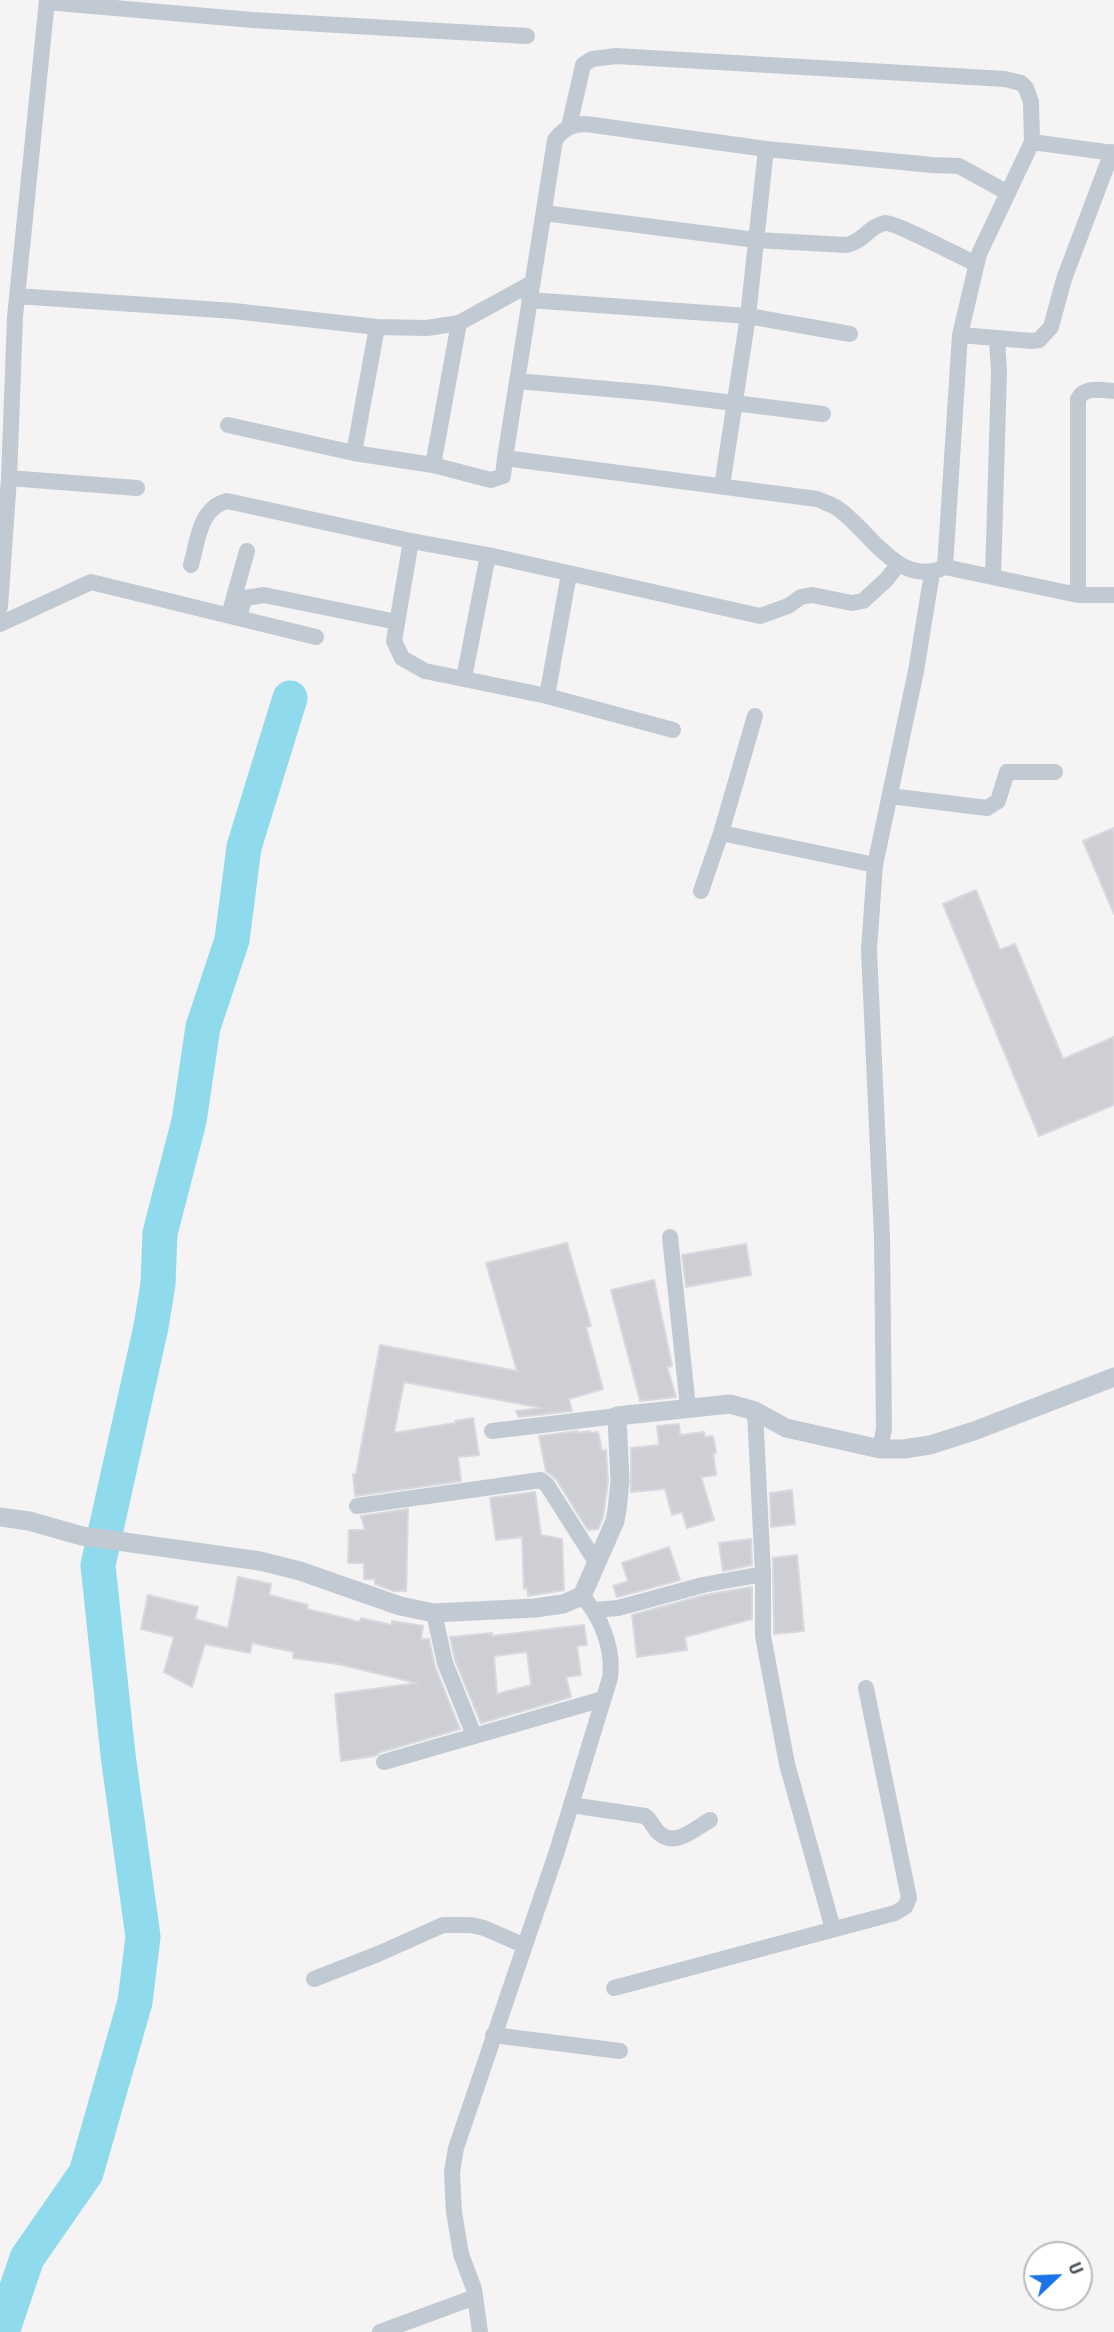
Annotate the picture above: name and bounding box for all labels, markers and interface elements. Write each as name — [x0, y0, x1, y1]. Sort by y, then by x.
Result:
north arrow — [1023, 2241, 1093, 2311]
text: U — [1063, 2259, 1089, 2278]

